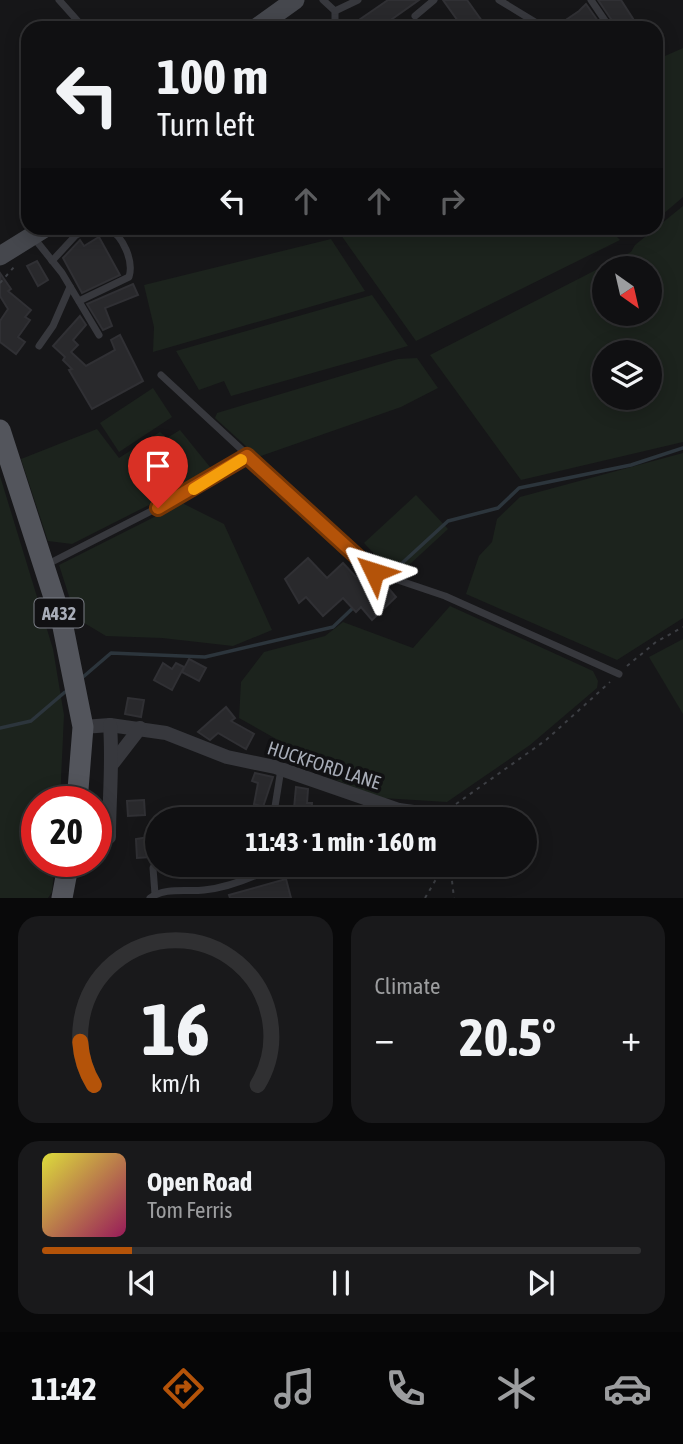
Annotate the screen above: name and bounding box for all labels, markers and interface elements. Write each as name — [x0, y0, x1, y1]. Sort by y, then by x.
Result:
text: 100 m — [157, 48, 268, 104]
icon: left — [42, 49, 133, 140]
text: Turn left — [157, 106, 255, 143]
icon: left — [214, 182, 252, 220]
icon: ahead — [287, 182, 325, 220]
icon: ahead — [360, 182, 398, 220]
icon: right — [433, 182, 471, 220]
north arrow — [592, 256, 662, 326]
map controls — [592, 256, 662, 410]
button: layers — [592, 340, 662, 410]
pin — [128, 436, 188, 508]
icon: arrive — [139, 447, 177, 485]
position arrow — [337, 535, 411, 609]
road number: A432 — [34, 598, 84, 628]
street label: HUCKFORD LANE — [265, 736, 383, 794]
speed limit sign: 20 — [21, 786, 112, 877]
text: 11:43 · 1 min · 160 m — [246, 827, 436, 857]
text: Climate — [375, 973, 440, 999]
text: 16 — [141, 988, 209, 1071]
text: 20.5° — [459, 1007, 556, 1067]
text: − — [375, 1016, 394, 1059]
text: + — [621, 1016, 641, 1059]
text: km/h — [150, 1069, 200, 1097]
text: Open Road — [147, 1167, 252, 1197]
text: Tom Ferris — [147, 1197, 232, 1223]
icon: previous — [123, 1264, 161, 1302]
icon: pause — [322, 1264, 360, 1302]
icon: next — [522, 1264, 560, 1302]
icon: directions — [159, 1364, 208, 1413]
icon: music — [270, 1364, 319, 1413]
icon: phone — [381, 1364, 430, 1413]
icon: climate — [492, 1364, 541, 1413]
icon: car — [603, 1364, 652, 1413]
text: 11:42 — [31, 1370, 97, 1407]

